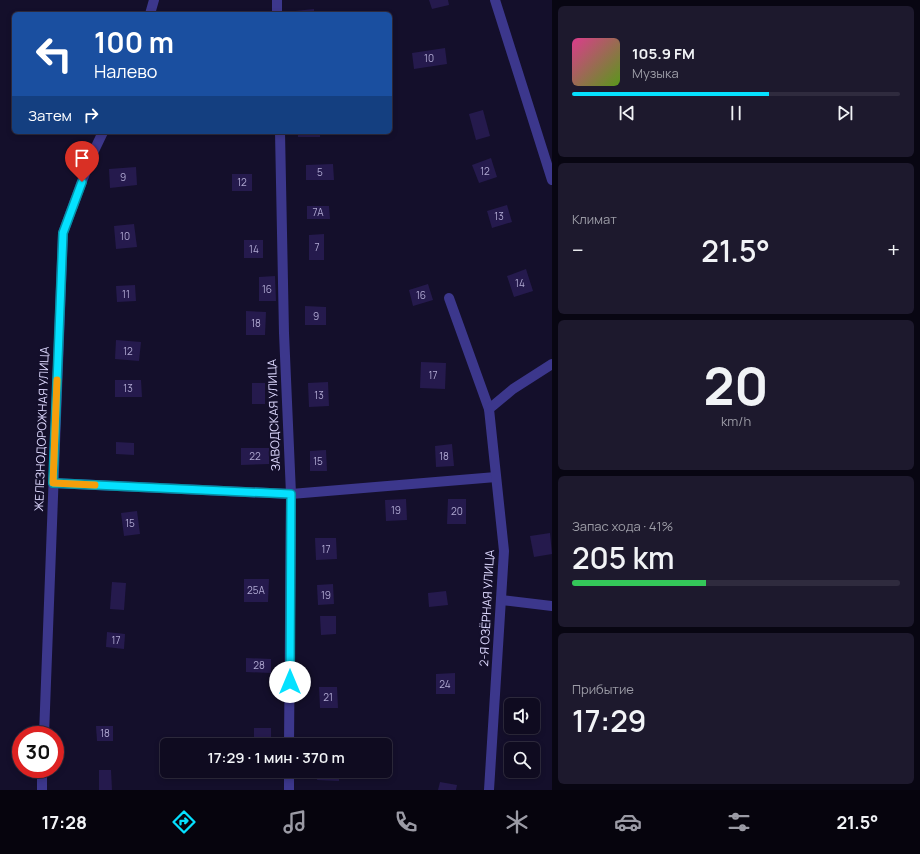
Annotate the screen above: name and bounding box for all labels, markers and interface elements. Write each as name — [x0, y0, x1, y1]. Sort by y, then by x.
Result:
text: 100 m — [94, 23, 174, 61]
icon: left — [28, 28, 80, 80]
text: 105.9 FM — [632, 43, 695, 64]
house number: 10 — [424, 51, 434, 65]
text: Налево — [94, 59, 158, 83]
text: Музыка — [632, 64, 679, 82]
icon: previous — [616, 102, 638, 124]
icon: pause — [725, 102, 747, 124]
icon: next — [834, 102, 856, 124]
icon: right — [80, 104, 102, 126]
text: Затем — [28, 105, 72, 126]
pin — [65, 141, 99, 182]
icon: arrive — [71, 147, 93, 169]
house number: 12 — [480, 164, 490, 178]
house number: 5 — [317, 165, 323, 179]
house number: 9 — [120, 170, 126, 184]
house number: 12 — [237, 175, 247, 189]
house number: 7А — [313, 205, 324, 219]
house number: 13 — [494, 209, 504, 223]
text: Климат — [572, 210, 617, 228]
house number: 10 — [120, 229, 130, 243]
text: 21.5° — [701, 230, 770, 271]
text: − — [572, 235, 584, 265]
text: + — [887, 235, 900, 265]
house number: 7 — [314, 240, 320, 254]
house number: 14 — [249, 242, 259, 256]
house number: 14 — [515, 276, 525, 290]
house number: 16 — [262, 282, 272, 296]
house number: 11 — [122, 287, 130, 301]
house number: 16 — [416, 288, 426, 302]
house number: 9 — [313, 309, 319, 323]
house number: 18 — [251, 316, 261, 330]
house number: 12 — [123, 344, 133, 358]
street label: ЖЕЛЕЗНОДОРОЖНАЯ УЛИЦА — [30, 346, 53, 512]
text: 20 — [703, 350, 769, 421]
street label: ЗАВОДСКАЯ УЛИЦА — [263, 358, 284, 471]
house number: 17 — [429, 368, 437, 382]
house number: 13 — [123, 381, 133, 395]
house number: 13 — [314, 388, 324, 402]
text: km/h — [721, 412, 751, 430]
house number: 22 — [249, 449, 261, 463]
house number: 18 — [439, 449, 449, 463]
house number: 15 — [313, 454, 323, 468]
house number: 19 — [391, 503, 401, 517]
house number: 20 — [451, 504, 463, 518]
house number: 15 — [125, 516, 135, 530]
text: Запас хода · 41% — [572, 517, 673, 535]
text: 205 km — [572, 537, 675, 578]
house number: 17 — [322, 542, 330, 556]
street label: 2-Я ОЗЁРНАЯ УЛИЦА — [475, 549, 498, 667]
house number: 25А — [247, 583, 266, 597]
house number: 19 — [321, 588, 331, 602]
house number: 17 — [112, 633, 120, 647]
house number: 28 — [253, 658, 265, 672]
position arrow — [269, 661, 311, 703]
house number: 24 — [439, 677, 451, 691]
text: Прибытие — [572, 680, 634, 698]
house number: 21 — [323, 690, 333, 704]
map controls — [504, 698, 540, 778]
button: sound — [504, 698, 540, 734]
text: 17:29 — [572, 700, 646, 741]
speed limit sign: 30 — [12, 726, 64, 778]
house number: 18 — [100, 726, 110, 740]
button: search — [504, 742, 540, 778]
text: 17:29 · 1 мин · 370 m — [207, 747, 345, 768]
icon: directions — [170, 808, 198, 836]
icon: music — [281, 808, 309, 836]
icon: phone — [392, 808, 420, 836]
icon: climate — [503, 808, 531, 836]
icon: car — [614, 808, 642, 836]
icon: filters — [725, 808, 753, 836]
text: 17:28 — [42, 810, 87, 834]
text: 21.5° — [836, 810, 878, 834]

